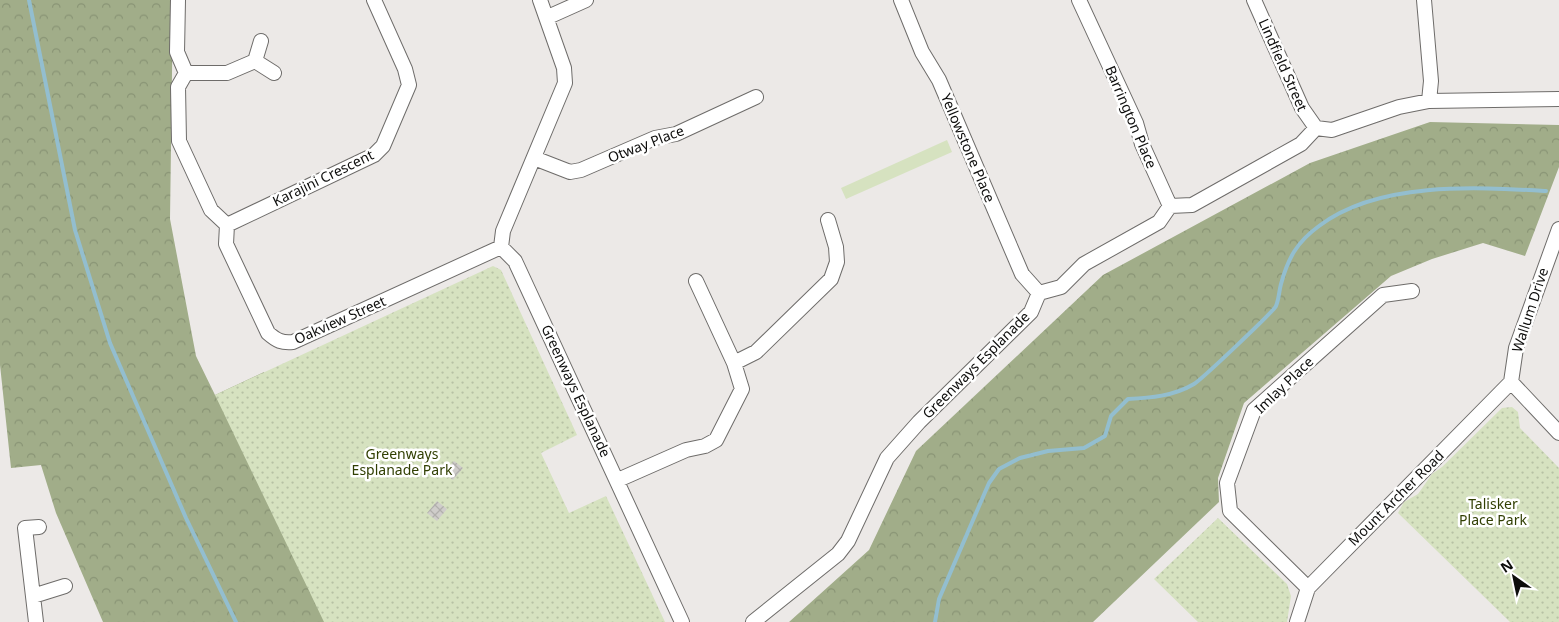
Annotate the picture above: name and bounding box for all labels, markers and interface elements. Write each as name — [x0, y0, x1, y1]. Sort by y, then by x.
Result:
street label: Lindfield Street — [1255, 15, 1312, 114]
street label: Barrington Place — [1101, 63, 1162, 171]
street label: Yellowstone Place — [937, 90, 1000, 205]
street label: Otway Place — [605, 120, 687, 167]
street label: Karajini Crescent — [269, 145, 377, 210]
street label: Wallum Drive — [1507, 265, 1552, 355]
street label: Oakview Street — [291, 291, 389, 348]
street label: Greenways Esplanade — [918, 307, 1033, 422]
street label: Greenways Esplanade — [537, 321, 616, 460]
street label: Imlay Place — [1250, 352, 1317, 417]
park label: Greenways Esplanade Park — [352, 444, 453, 479]
street label: Mount Archer Road — [1344, 446, 1448, 550]
park label: Talisker Place Park — [1459, 494, 1527, 529]
north arrow — [1489, 552, 1539, 602]
text: N — [1497, 555, 1517, 577]

